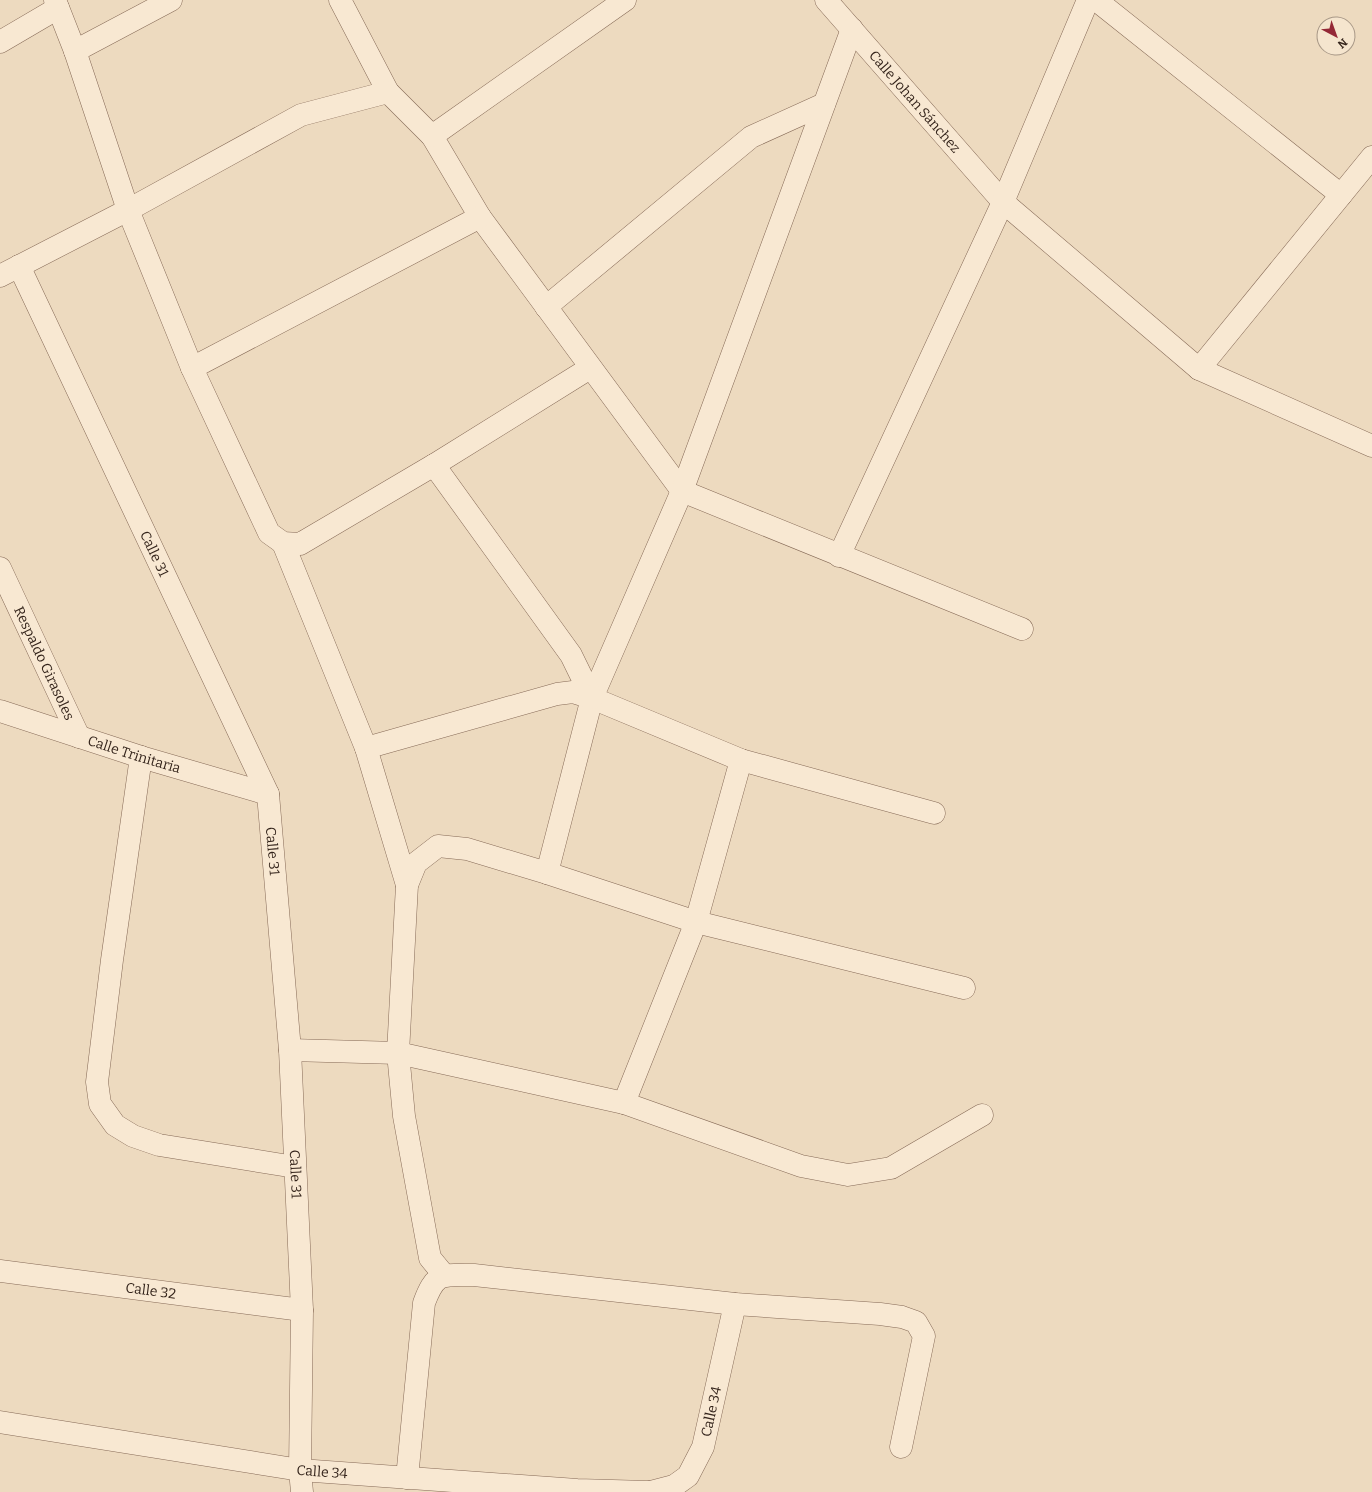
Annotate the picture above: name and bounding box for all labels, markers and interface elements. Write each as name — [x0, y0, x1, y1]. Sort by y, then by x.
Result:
north arrow — [1316, 16, 1356, 56]
text: N — [1334, 35, 1350, 51]
street label: Calle Johan Sánchez — [865, 47, 964, 157]
street label: Calle 31 — [136, 528, 172, 580]
street label: Respaldo Girasoles — [10, 604, 78, 723]
street label: Calle Trinitaria — [85, 732, 183, 777]
street label: Calle 31 — [262, 826, 283, 876]
street label: Calle 31 — [286, 1149, 305, 1199]
street label: Calle 32 — [124, 1279, 177, 1303]
street label: Calle 34 — [698, 1385, 725, 1438]
street label: Calle 34 — [296, 1462, 348, 1482]

